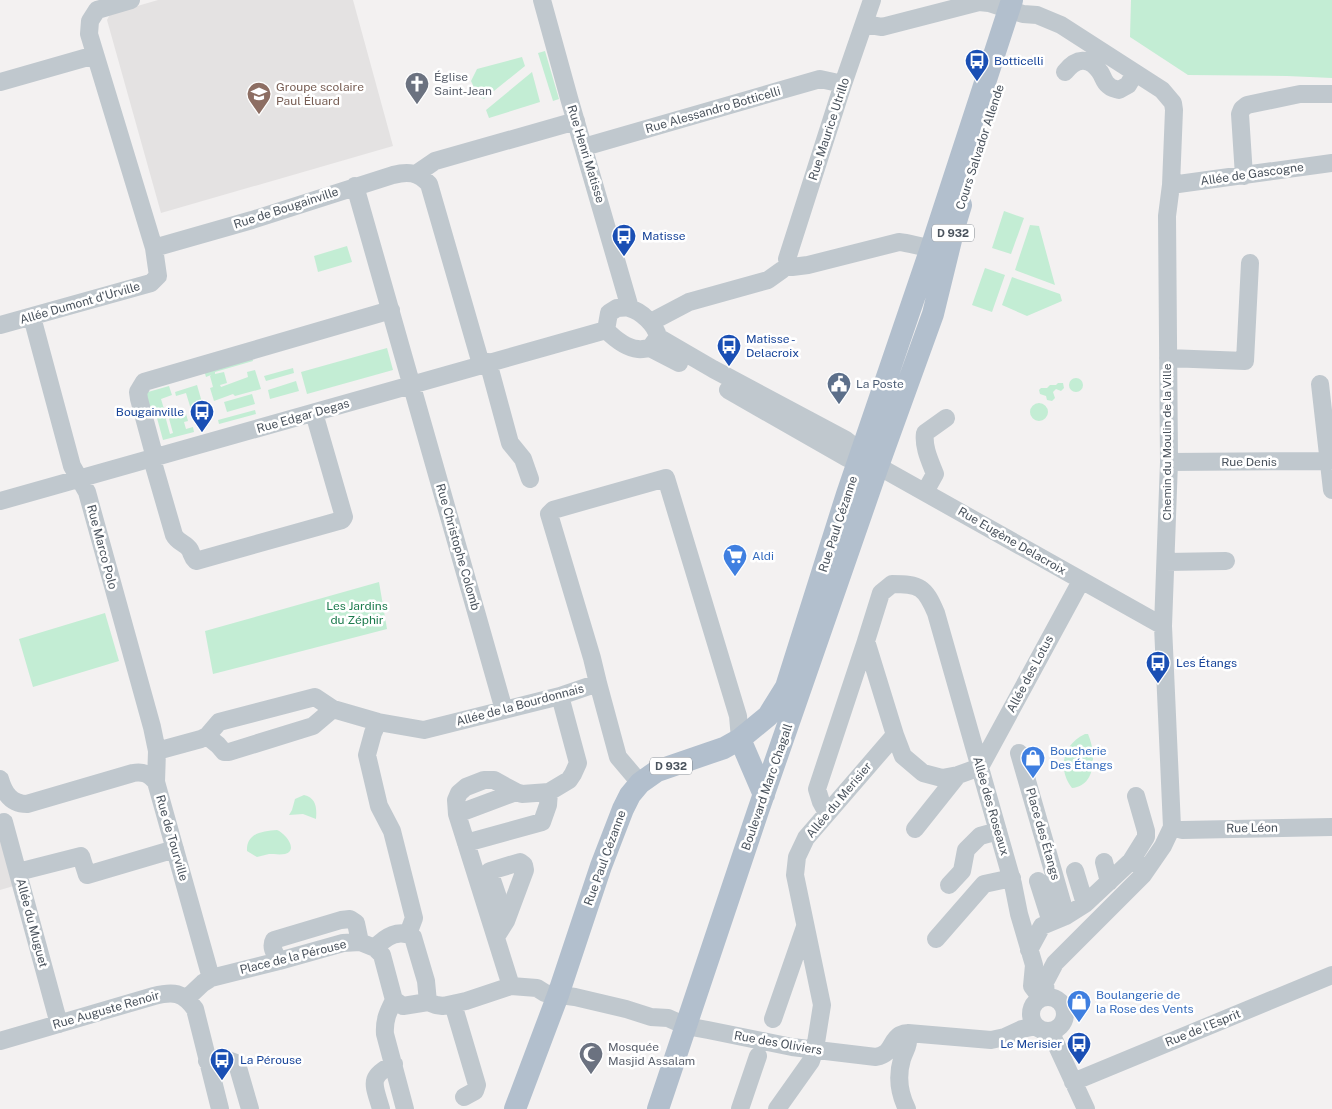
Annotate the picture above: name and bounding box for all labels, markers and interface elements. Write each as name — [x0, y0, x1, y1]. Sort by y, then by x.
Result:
bus stop icon: Botticelli — [964, 48, 990, 82]
place label: Botticelli — [994, 54, 1044, 68]
place label: Église Saint-Jean — [434, 70, 492, 98]
church icon: Église Saint-Jean — [404, 71, 430, 105]
street label: Rue Maurice Utrillo — [806, 76, 852, 182]
place label: Groupe scolaire Paul Éluard — [276, 80, 364, 108]
school or university icon: Groupe scolaire Paul Éluard — [246, 81, 272, 115]
street label: Cours Salvador Allende — [953, 82, 1007, 211]
street label: Rue Alessandro Botticelli — [644, 84, 782, 136]
street label: Rue Henri Matisse — [564, 103, 608, 205]
street label: Allée de Gascogne — [1199, 160, 1305, 188]
street label: Rue de Bougainville — [232, 184, 340, 232]
bus stop icon: Matisse — [611, 223, 637, 257]
road number: D 932 — [932, 224, 974, 242]
place label: Matisse — [642, 229, 686, 243]
street label: Allée Dumont d'Urville — [18, 279, 142, 327]
place label: Matisse - Delacroix — [746, 332, 799, 360]
bus stop icon: Matisse - Delacroix — [716, 333, 742, 367]
street label: Chemin du Moulin de la Ville — [1160, 363, 1174, 521]
public building icon: La Poste — [826, 371, 852, 405]
place label: La Poste — [856, 377, 904, 391]
street label: Rue Edgar Degas — [255, 396, 351, 436]
bus stop icon: Bougainville — [189, 399, 215, 433]
place label: Bougainville — [116, 405, 184, 419]
street label: Rue Denis — [1221, 455, 1277, 469]
street label: Rue Paul Cézanne — [816, 474, 860, 574]
street label: Rue Christophe Colomb — [433, 482, 483, 612]
street label: Rue Marco Polo — [84, 503, 120, 591]
street label: Rue Eugène Delacroix — [955, 504, 1069, 578]
supermarket icon: Aldi — [722, 543, 748, 577]
place label: Aldi — [752, 549, 774, 563]
park label: Les Jardins du Zéphir — [326, 599, 388, 627]
street label: Allée des Lotus — [1004, 633, 1056, 715]
bus stop icon: Les Étangs — [1145, 650, 1171, 684]
place label: Les Étangs — [1176, 656, 1237, 670]
street label: Allée de la Bourdonnais — [455, 681, 585, 729]
street label: Boulevard Marc Chagall — [739, 721, 795, 852]
place label: Boucherie Des Étangs — [1050, 744, 1113, 772]
shop icon: Boucherie Des Étangs — [1020, 745, 1046, 779]
street label: Allée des Roseaux — [970, 755, 1012, 857]
road number: D 932 — [650, 758, 692, 774]
street label: Allée du Merisier — [803, 759, 875, 841]
street label: Place des Étangs — [1023, 786, 1063, 882]
street label: Rue de Tourville — [153, 793, 191, 883]
street label: Rue Paul Cézanne — [581, 808, 629, 908]
street label: Rue Léon — [1226, 821, 1278, 835]
street label: Allée du Muguet — [13, 877, 51, 969]
street label: Place de la Pérouse — [238, 937, 348, 977]
street label: Rue Auguste Renoir — [51, 988, 161, 1032]
place label: Boulangerie de la Rose des Vents — [1096, 988, 1194, 1016]
shop icon: Boulangerie de la Rose des Vents — [1066, 989, 1092, 1023]
street label: Rue de l'Esprit — [1163, 1006, 1243, 1050]
street label: Rue des Oliviers — [733, 1028, 823, 1058]
bus stop icon: Le Merisier — [1066, 1031, 1092, 1065]
place label: Le Merisier — [1000, 1037, 1062, 1051]
place label: Mosquée Masjid Assalam — [608, 1040, 695, 1068]
mosque icon: Mosquée Masjid Assalam — [578, 1041, 604, 1075]
bus stop icon: La Pérouse — [209, 1047, 235, 1081]
place label: La Pérouse — [240, 1053, 302, 1067]

